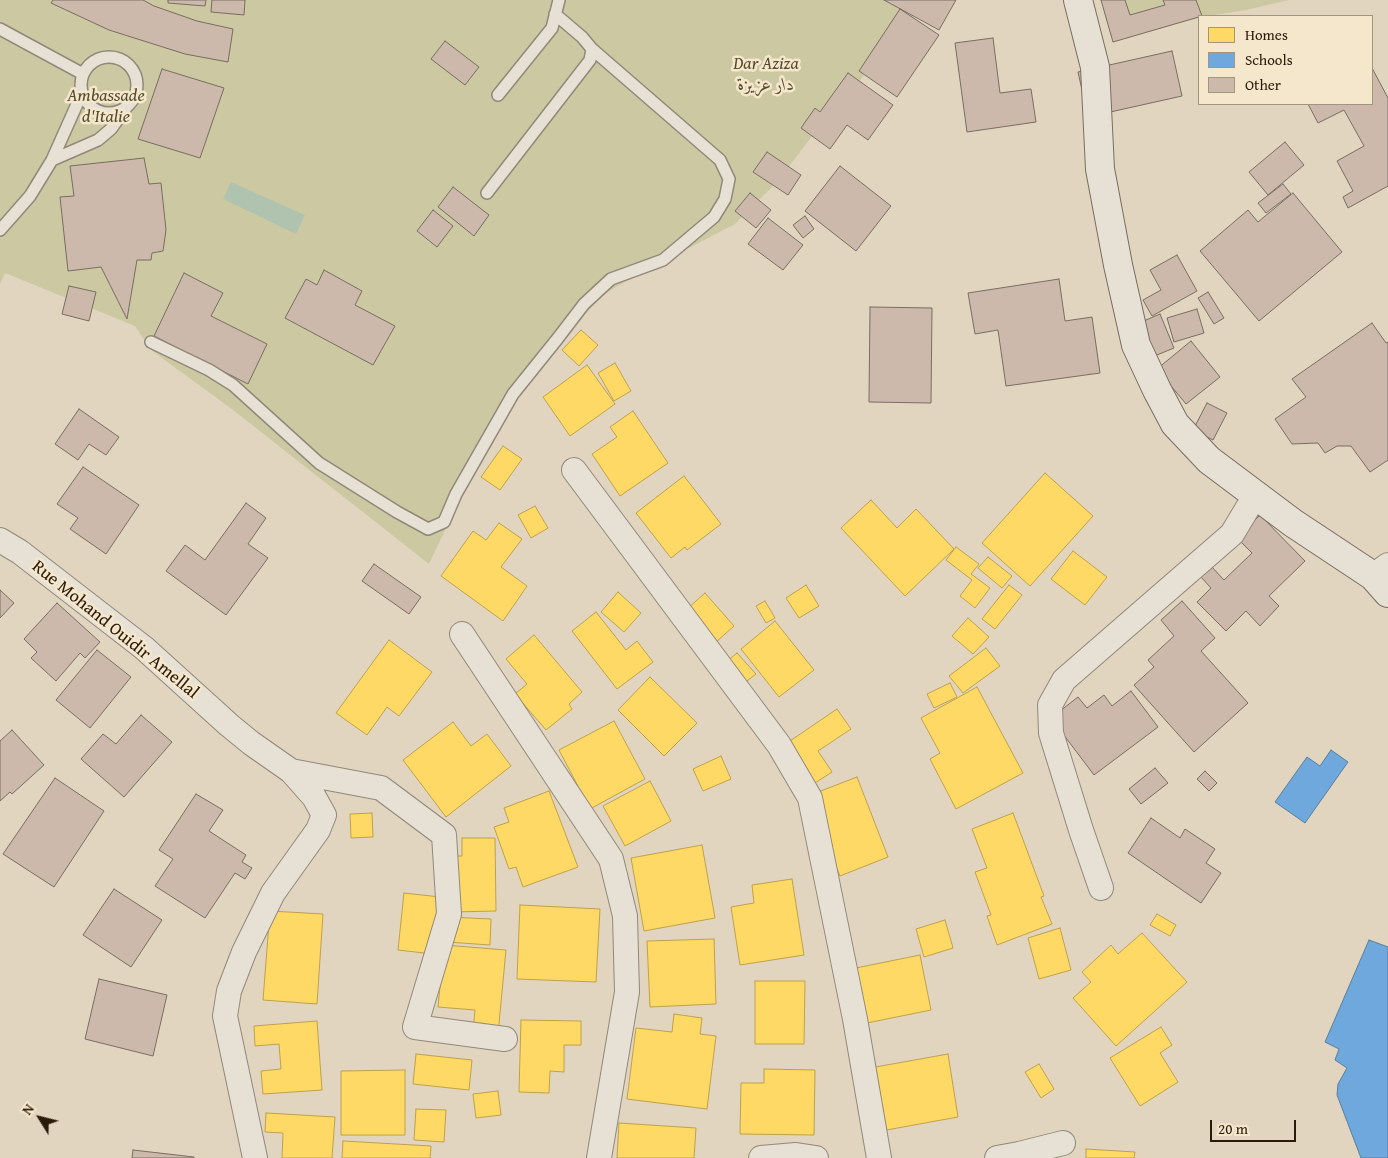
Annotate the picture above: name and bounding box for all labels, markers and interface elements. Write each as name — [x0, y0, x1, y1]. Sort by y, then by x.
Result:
legend — [1198, 15, 1373, 105]
text: Homes — [1245, 24, 1288, 45]
text: Schools — [1245, 49, 1293, 70]
park label: Dar Aziza دار عزيزة — [733, 53, 799, 96]
text: Other — [1245, 74, 1281, 95]
park label: Ambassade d'Italie — [67, 85, 145, 128]
street label: Rue Mohand Ouidir Amellal — [27, 556, 203, 704]
north arrow — [15, 1093, 65, 1143]
text: N — [17, 1100, 39, 1119]
scale bar — [1213, 1110, 1299, 1142]
text: 20 m — [1218, 1118, 1248, 1139]

